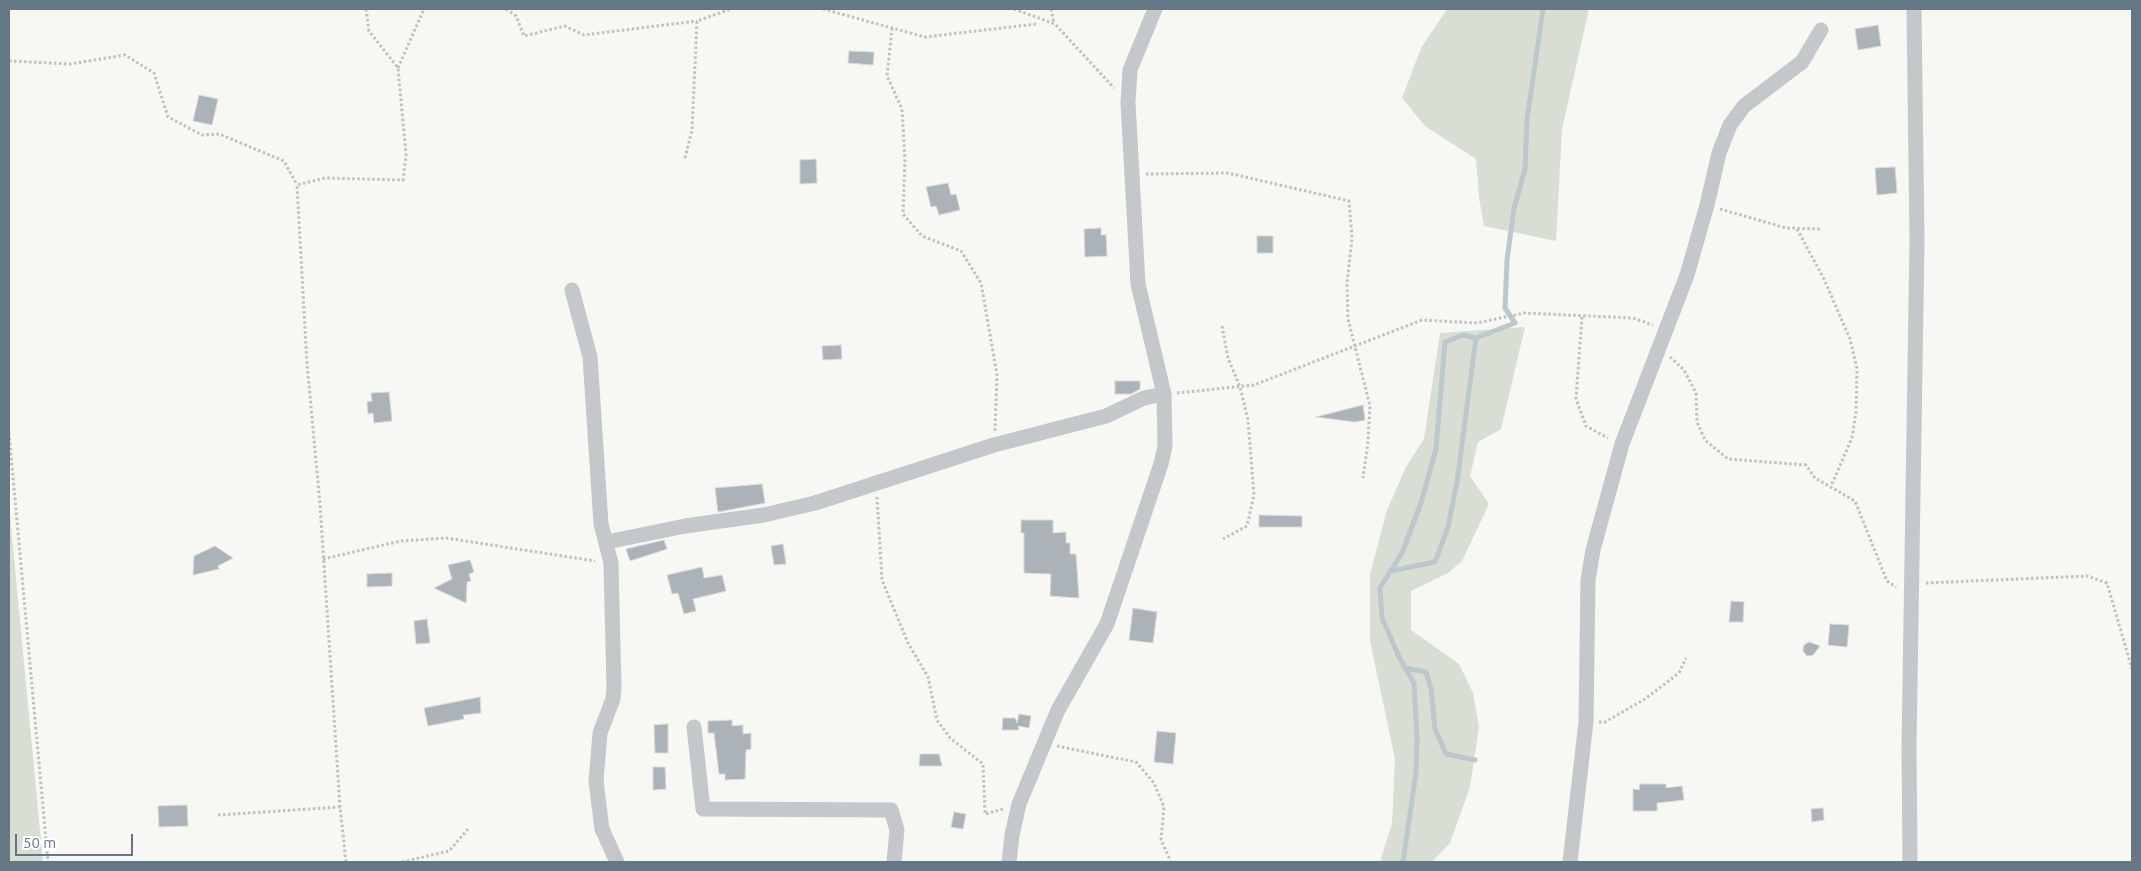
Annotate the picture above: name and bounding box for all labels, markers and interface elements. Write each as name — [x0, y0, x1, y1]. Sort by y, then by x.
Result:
scale bar — [18, 824, 135, 856]
text: 50 m — [23, 834, 56, 851]

